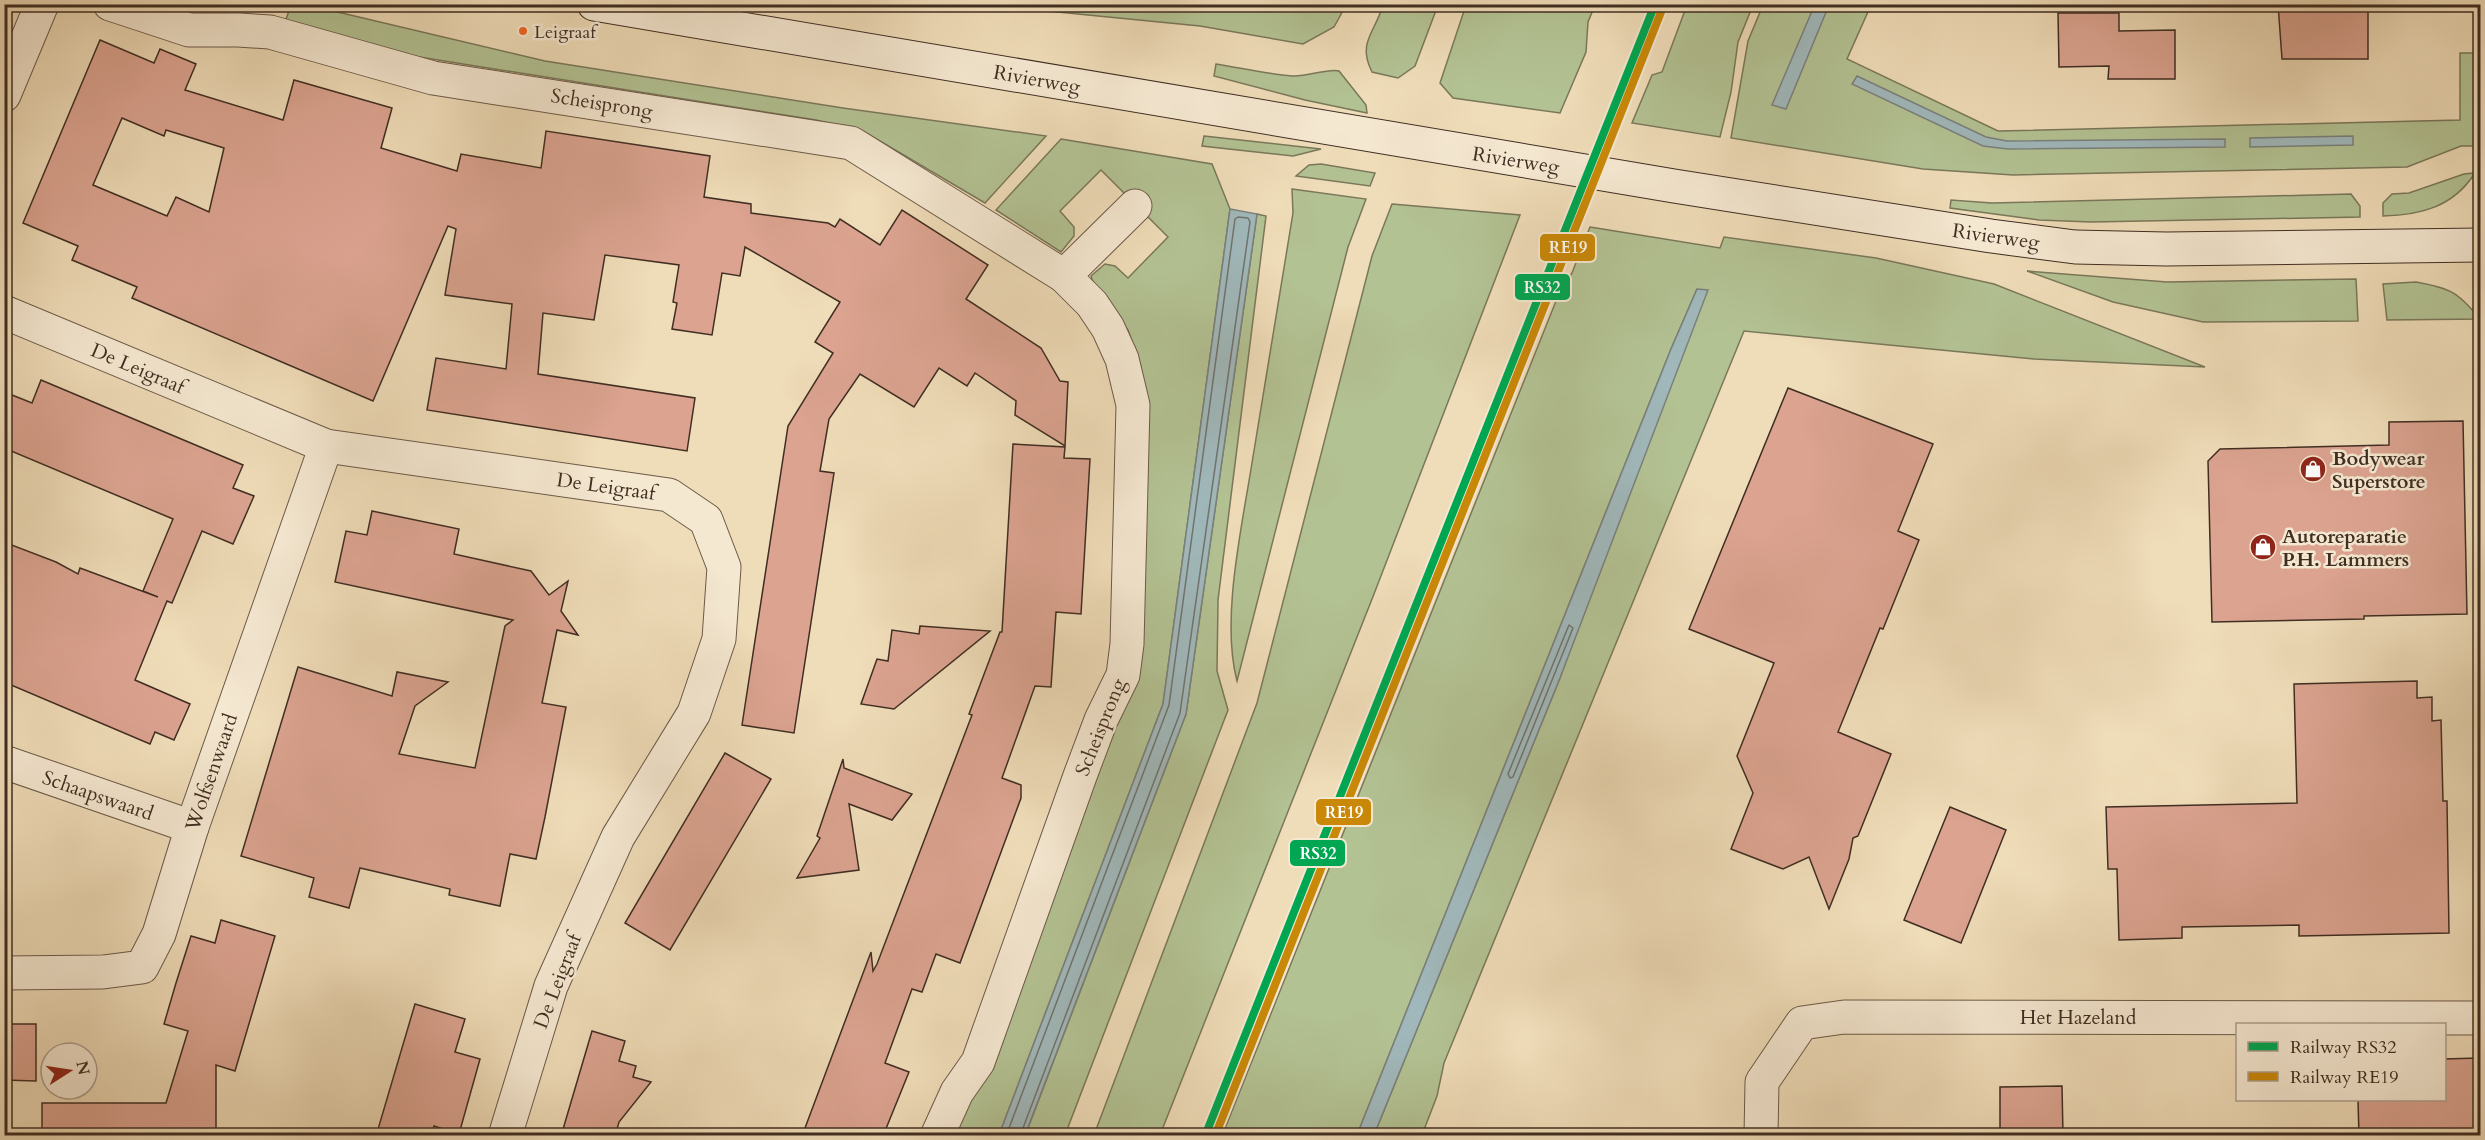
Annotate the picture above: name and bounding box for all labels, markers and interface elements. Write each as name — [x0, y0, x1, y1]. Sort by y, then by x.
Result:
place label: Leigraaf — [534, 20, 599, 45]
marker: Leigraaf — [517, 25, 529, 37]
street label: Rivierweg — [991, 59, 1083, 101]
street label: Scheisprong — [549, 82, 656, 125]
street label: Rivierweg — [1470, 140, 1562, 181]
street label: Rivierweg — [1951, 217, 2042, 256]
line badge: RE19 — [1539, 233, 1596, 262]
text: RE19 — [1549, 237, 1587, 259]
line badge: RS32 — [1514, 273, 1571, 301]
text: RS32 — [1524, 277, 1560, 299]
street label: De Leigraaf — [87, 337, 191, 401]
place label: Bodywear Superstore — [2332, 445, 2426, 495]
shop icon: Bodywear Superstore — [2298, 454, 2328, 484]
street label: De Leigraaf — [555, 466, 660, 507]
place label: Autoreparatie P.H. Lammers — [2282, 523, 2409, 573]
shop icon: Autoreparatie P.H. Lammers — [2248, 532, 2278, 562]
street label: Scheisprong — [1069, 674, 1133, 780]
street label: Wolfsenwaard — [178, 710, 244, 835]
street label: Schaapswaard — [39, 764, 157, 827]
line badge: RE19 — [1315, 798, 1372, 826]
text: RE19 — [1325, 802, 1363, 824]
line badge: RS32 — [1289, 839, 1346, 867]
text: RS32 — [1300, 843, 1336, 865]
street label: De Leigraaf — [527, 927, 589, 1032]
street label: Het Hazeland — [2020, 1004, 2137, 1031]
legend — [2236, 1023, 2446, 1101]
text: Railway RS32 — [2290, 1035, 2396, 1060]
north arrow — [39, 1041, 99, 1101]
text: N — [70, 1059, 95, 1077]
text: Railway RE19 — [2290, 1065, 2398, 1090]

